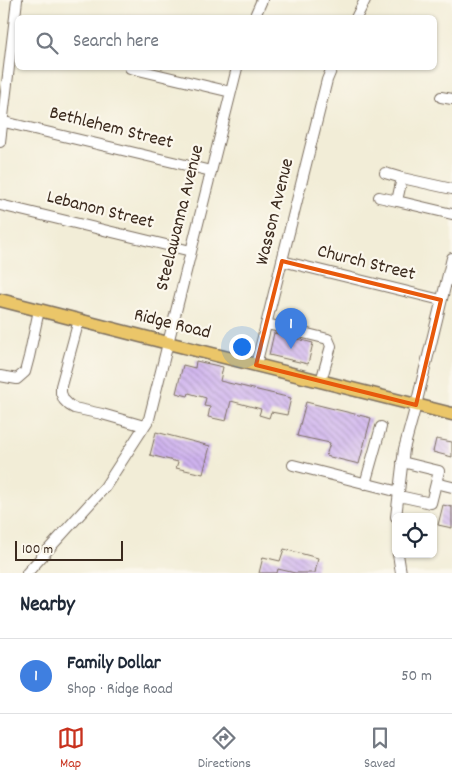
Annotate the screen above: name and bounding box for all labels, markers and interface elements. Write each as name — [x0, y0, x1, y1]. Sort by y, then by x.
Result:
search box — [15, 15, 437, 70]
icon: search — [33, 29, 61, 57]
text: Search here — [73, 29, 159, 56]
street label: Bethlehem Street — [46, 101, 176, 157]
street label: Steelawanna Avenue — [150, 142, 212, 294]
street label: Wasson Avenue — [250, 156, 302, 268]
street label: Lebanon Street — [43, 185, 157, 237]
street label: Church Street — [314, 239, 418, 289]
street label: Ridge Road — [131, 302, 213, 348]
pin: 1 — [275, 308, 307, 349]
your location — [229, 334, 255, 360]
map controls — [392, 513, 437, 558]
button: locate — [392, 513, 437, 558]
scale bar — [15, 538, 122, 561]
text: 100 m — [22, 540, 53, 560]
text: Nearby — [20, 591, 75, 621]
text: Family Dollar — [67, 651, 161, 678]
text: 1 — [34, 665, 38, 688]
text: 50 m — [401, 665, 432, 688]
text: Shop · Ridge Road — [67, 678, 173, 701]
tab: Map — [57, 724, 85, 774]
tab: Directions — [198, 724, 251, 774]
tab: Saved — [364, 724, 395, 774]

